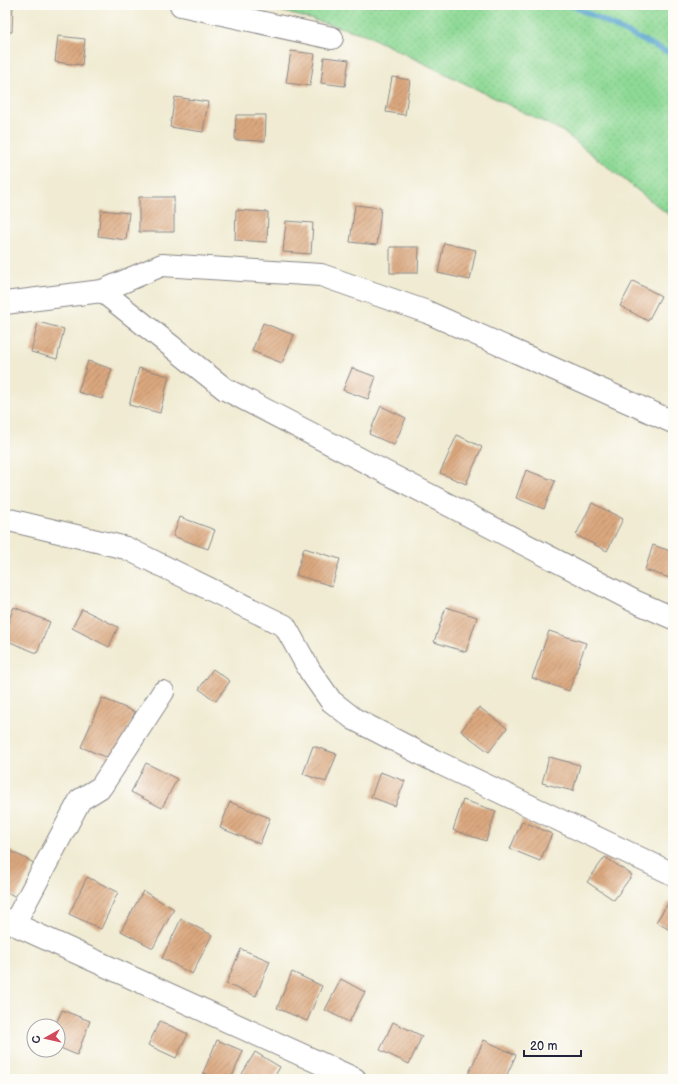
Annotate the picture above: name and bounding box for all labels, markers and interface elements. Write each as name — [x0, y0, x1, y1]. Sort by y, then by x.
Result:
north arrow — [26, 1018, 66, 1058]
scale bar — [524, 1032, 581, 1058]
text: С — [30, 1034, 44, 1044]
text: 20 m — [530, 1039, 557, 1054]

